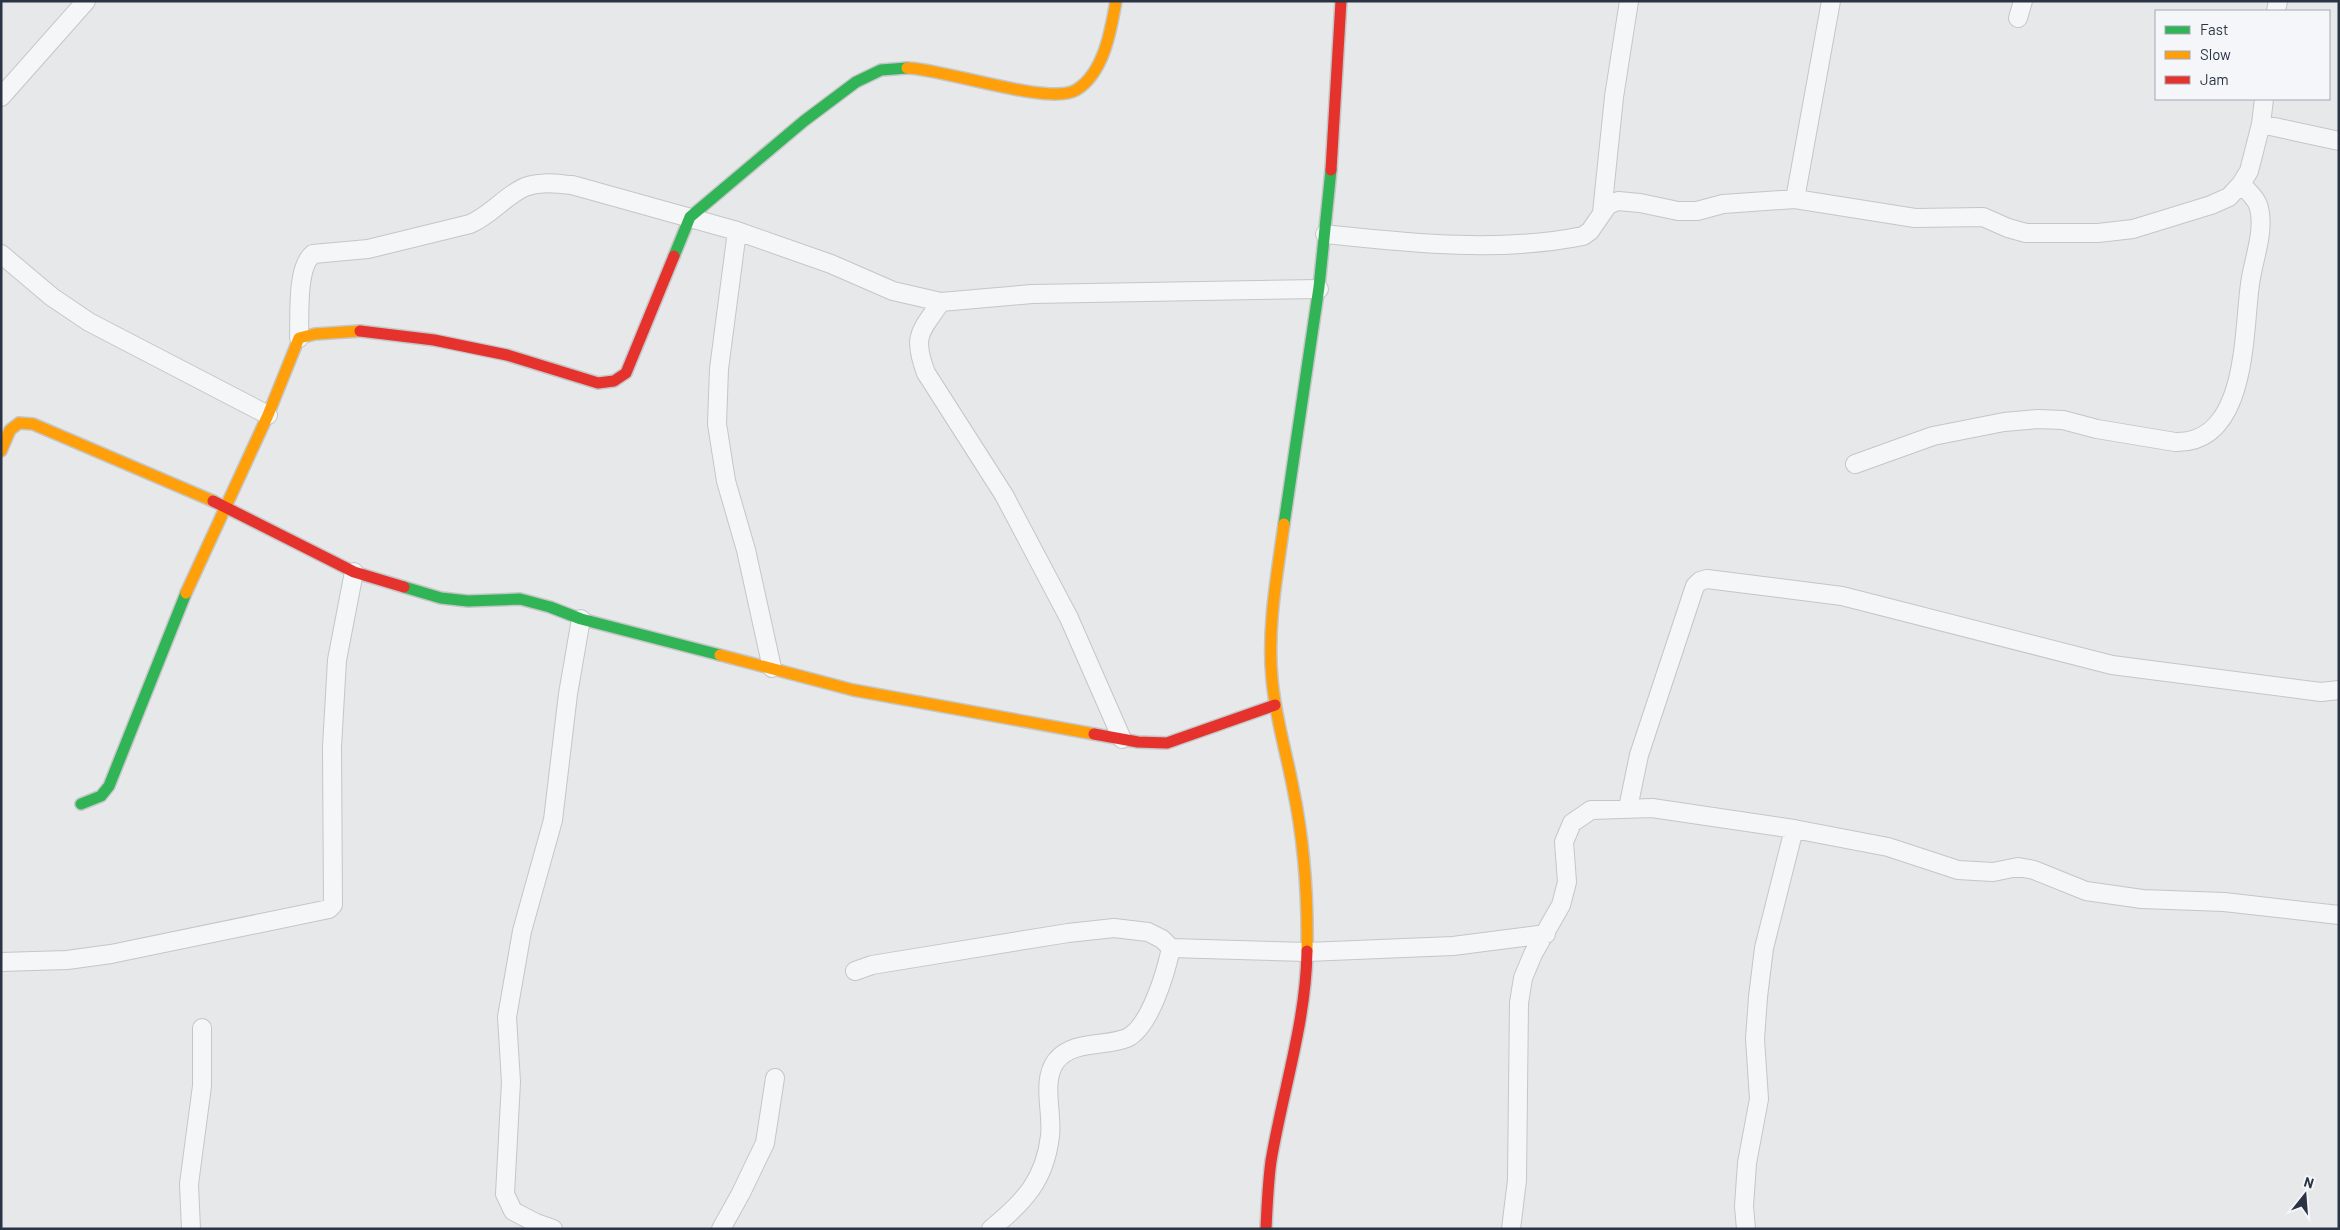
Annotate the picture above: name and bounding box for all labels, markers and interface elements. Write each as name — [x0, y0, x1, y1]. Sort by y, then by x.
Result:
legend — [2155, 10, 2330, 100]
text: Fast — [2200, 20, 2228, 38]
text: Slow — [2200, 45, 2231, 63]
text: Jam — [2200, 70, 2229, 88]
north arrow — [2280, 1170, 2330, 1220]
text: N — [2302, 1173, 2316, 1192]

